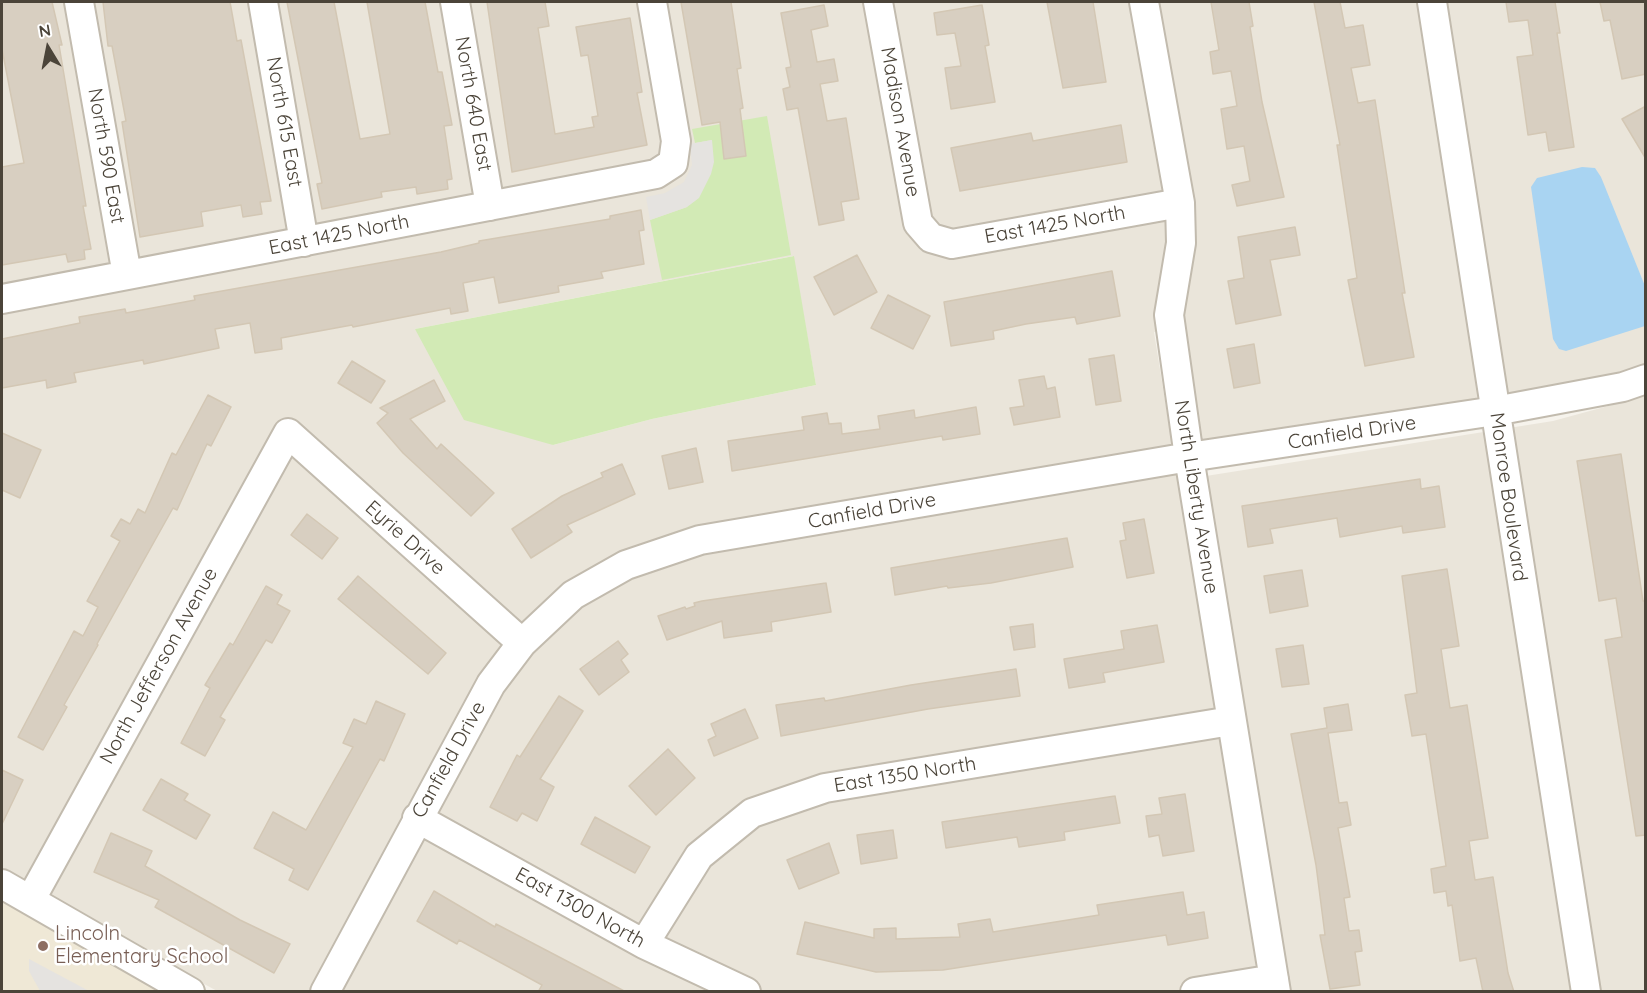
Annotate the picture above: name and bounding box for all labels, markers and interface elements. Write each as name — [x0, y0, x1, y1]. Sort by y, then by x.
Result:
north arrow — [18, 18, 78, 78]
text: N — [37, 19, 52, 41]
street label: North 640 East — [449, 35, 497, 173]
street label: Madison Avenue — [875, 45, 925, 199]
street label: North 615 East — [261, 55, 307, 189]
street label: North 590 East — [82, 86, 130, 226]
street label: East 1425 North — [983, 201, 1127, 249]
street label: East 1425 North — [267, 210, 411, 260]
street label: North Liberty Avenue — [1169, 398, 1223, 596]
street label: Canfield Drive — [1286, 411, 1418, 455]
street label: Monroe Boulevard — [1484, 411, 1532, 583]
street label: Canfield Drive — [806, 488, 938, 534]
street label: Eyrie Drive — [360, 496, 450, 580]
street label: North Jefferson Avenue — [95, 564, 223, 768]
street label: Canfield Drive — [407, 697, 491, 823]
street label: East 1350 North — [832, 752, 978, 798]
street label: East 1300 North — [511, 862, 649, 954]
place label: Lincoln Elementary School — [55, 922, 228, 969]
marker: Lincoln Elementary School — [36, 939, 50, 953]

